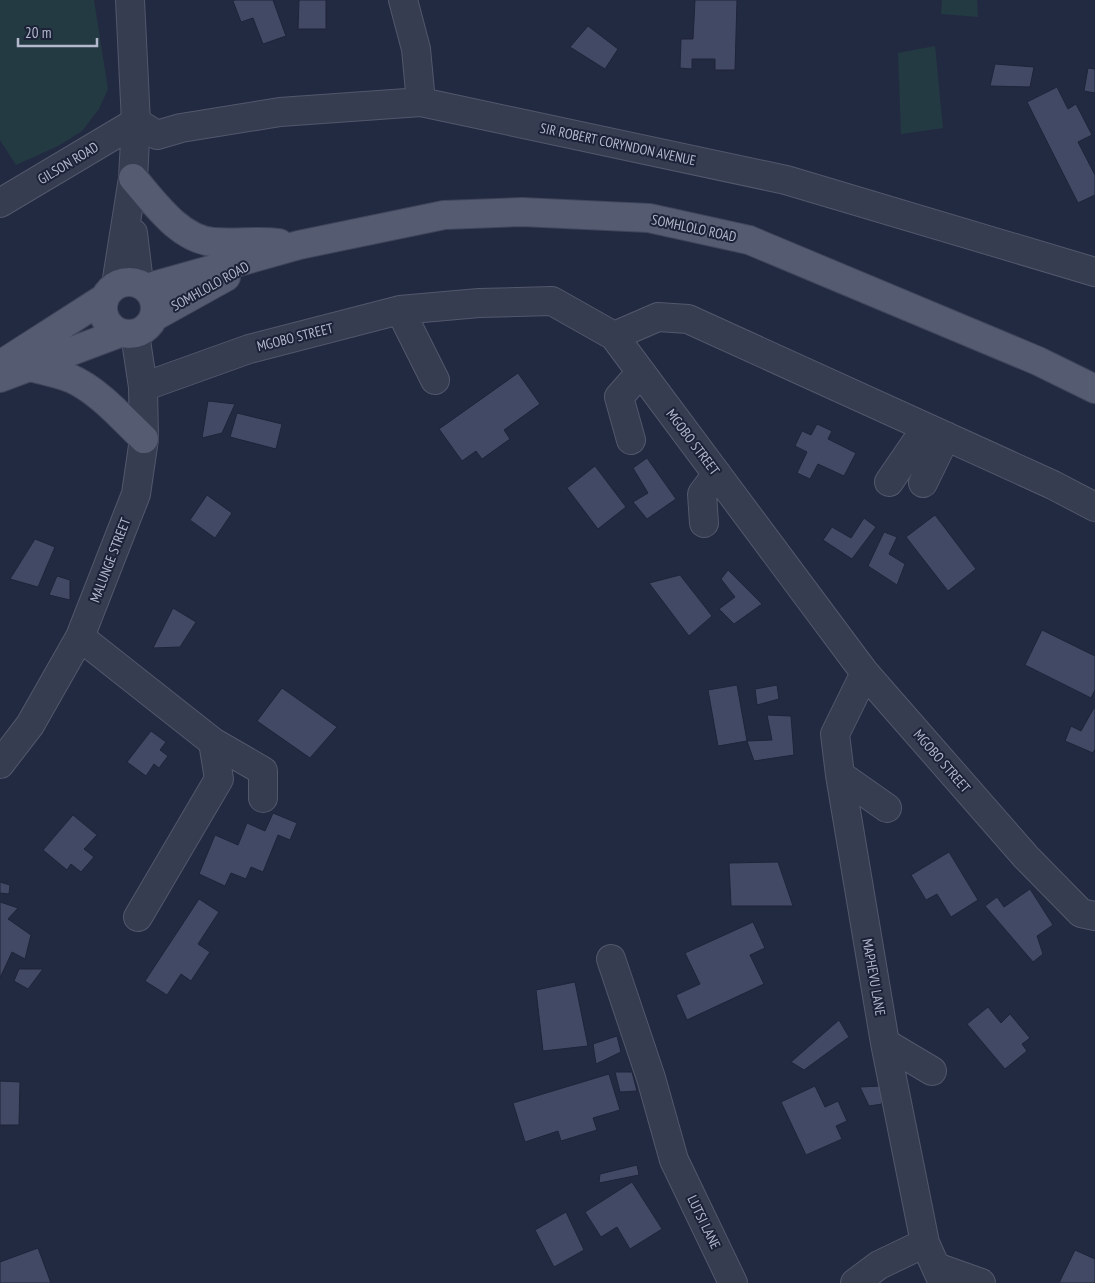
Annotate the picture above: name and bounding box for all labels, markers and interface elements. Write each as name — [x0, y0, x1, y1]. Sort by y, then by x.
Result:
scale bar — [18, 15, 96, 47]
text: 20 m — [25, 23, 51, 42]
street label: SIR ROBERT CORYNDON AVENUE — [538, 119, 698, 169]
street label: GILSON ROAD — [34, 138, 102, 188]
street label: SOMHLOLO ROAD — [650, 210, 738, 246]
street label: SOMHLOLO ROAD — [168, 257, 252, 315]
street label: MGOBO STREET — [255, 319, 336, 355]
street label: MGOBO STREET — [662, 405, 724, 479]
street label: MALUNGE STREET — [86, 514, 135, 605]
street label: MGOBO STREET — [910, 726, 975, 797]
street label: MAPHEVU LANE — [858, 937, 890, 1017]
street label: LUTSI LANE — [683, 1192, 725, 1252]

